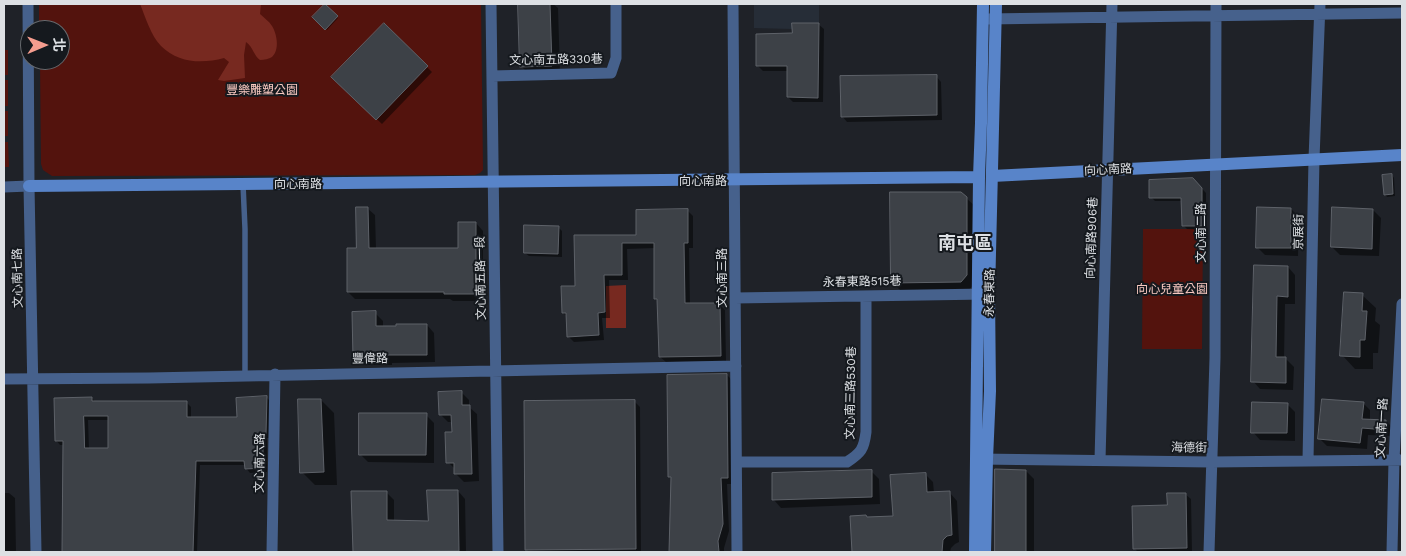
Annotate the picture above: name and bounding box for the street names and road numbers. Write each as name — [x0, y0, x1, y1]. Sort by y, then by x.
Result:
street label: 文心南五路330巷 — [509, 52, 603, 68]
street label: 向心南路 — [1084, 162, 1132, 178]
street label: 向心南路 — [679, 174, 727, 188]
street label: 向心南路 — [274, 177, 322, 191]
street label: 向心南路906巷 — [1083, 197, 1101, 279]
street label: 文心南二路 — [1194, 203, 1208, 263]
street label: 京展街 — [1291, 214, 1307, 250]
street label: 文心南五路一段 — [473, 236, 489, 320]
street label: 文心南七路 — [10, 248, 26, 308]
street label: 文心南三路 — [715, 248, 729, 308]
street label: 永春東路 — [982, 269, 998, 317]
street label: 永春東路515巷 — [823, 274, 901, 290]
street label: 文心南三路530巷 — [843, 346, 859, 440]
street label: 豐偉路 — [352, 351, 388, 367]
street label: 文心南一路 — [1373, 398, 1391, 458]
street label: 文心南六路 — [252, 433, 268, 493]
street label: 海德街 — [1171, 440, 1207, 456]

